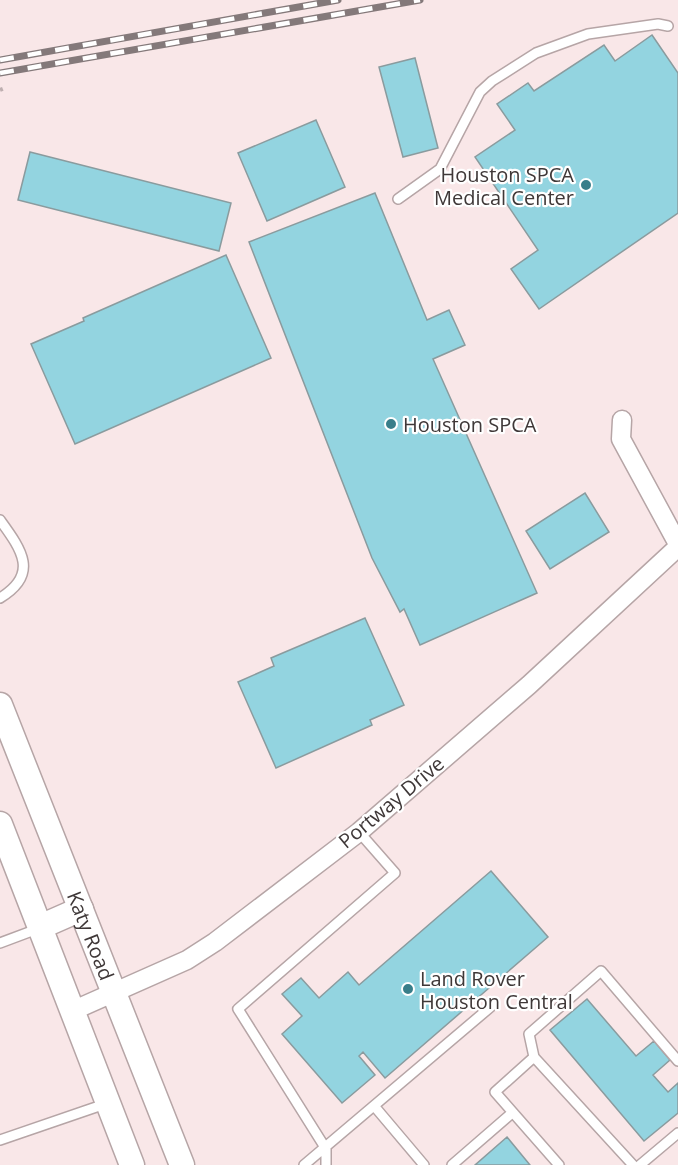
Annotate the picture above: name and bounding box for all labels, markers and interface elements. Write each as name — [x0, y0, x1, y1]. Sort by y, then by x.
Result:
place label: Houston SPCA Medical Center — [434, 161, 574, 211]
marker: Houston SPCA Medical Center — [579, 178, 593, 192]
place label: Houston SPCA — [403, 411, 537, 438]
marker: Houston SPCA — [384, 417, 398, 431]
street label: Portway Drive — [332, 750, 450, 854]
street label: Katy Road — [61, 887, 121, 984]
place label: Land Rover Houston Central — [420, 965, 573, 1015]
marker: Land Rover Houston Central — [401, 982, 415, 996]

